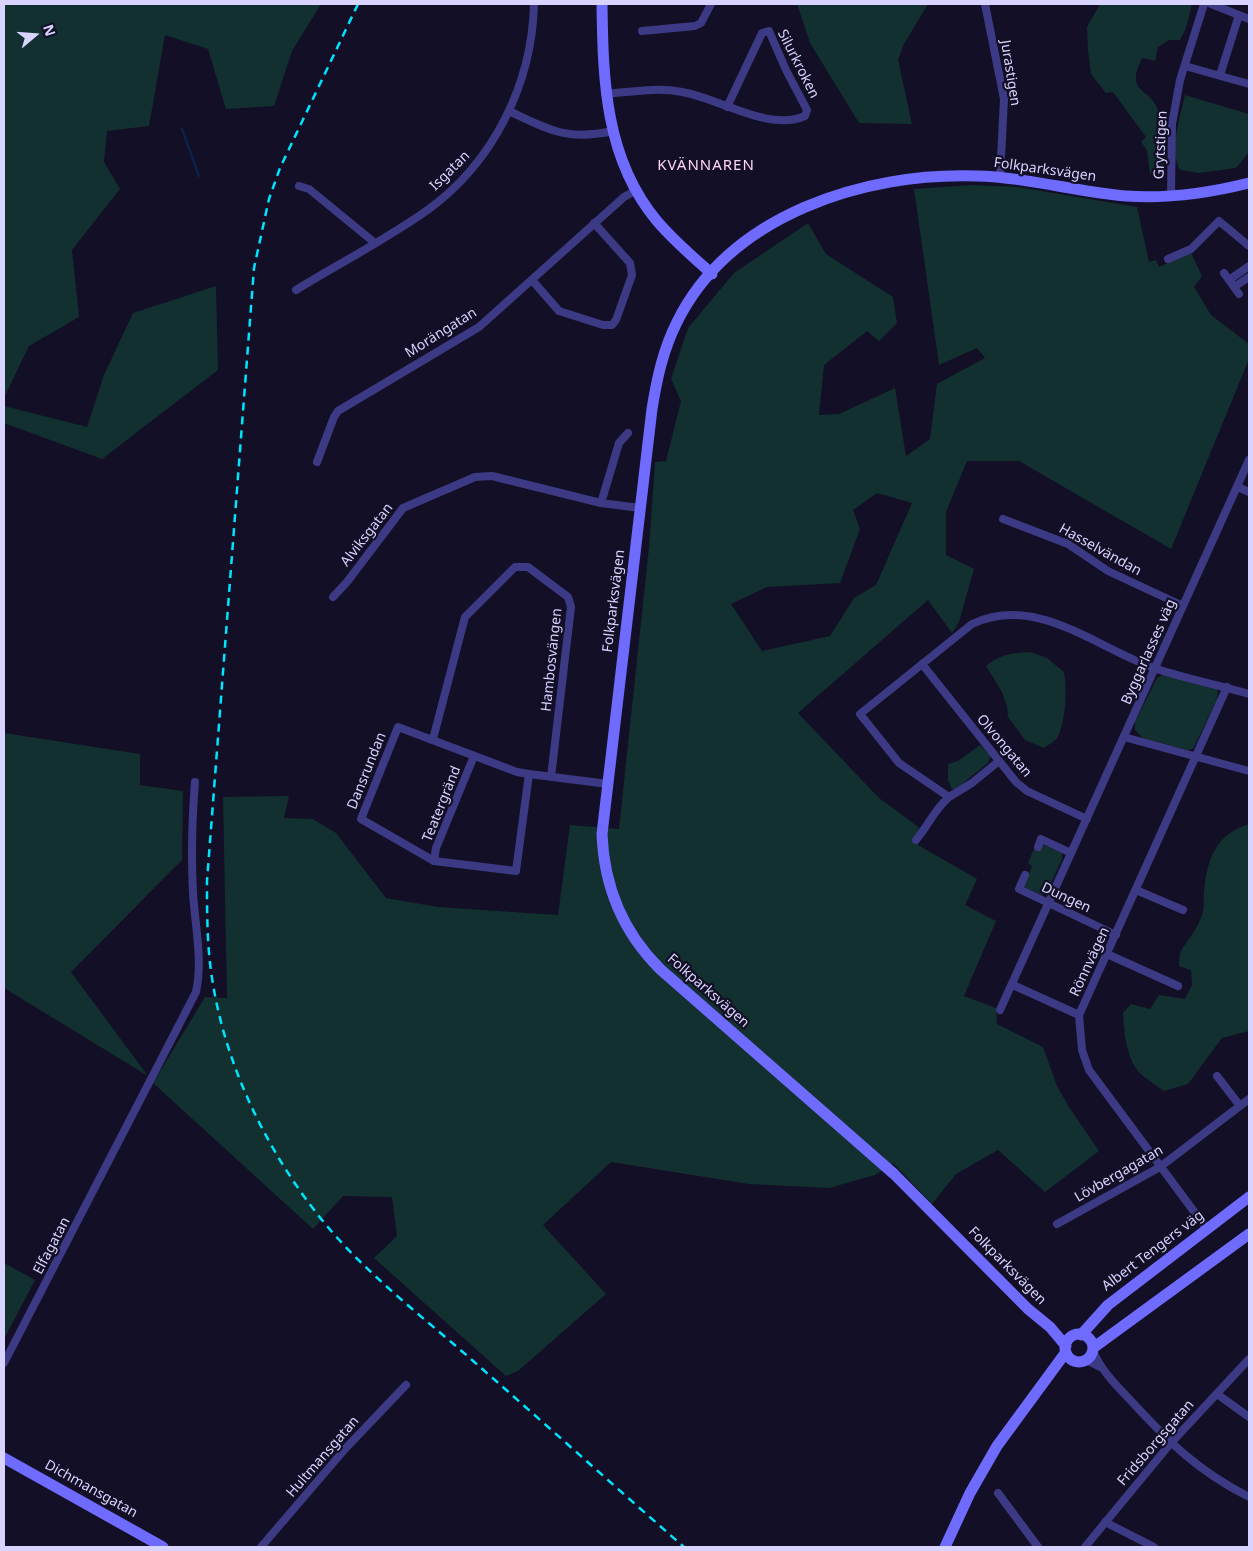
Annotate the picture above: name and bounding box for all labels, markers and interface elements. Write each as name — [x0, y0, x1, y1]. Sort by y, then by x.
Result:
north arrow — [10, 10, 60, 60]
text: N — [39, 22, 61, 39]
street label: Silurkroken — [774, 27, 822, 101]
street label: Jurastigen — [997, 39, 1023, 107]
street label: Grytstigen — [1151, 110, 1171, 180]
street label: Isgatan — [427, 148, 473, 194]
street label: Folkparksvägen — [993, 154, 1097, 186]
district label: KVÄNNAREN — [656, 157, 756, 175]
street label: Morängatan — [402, 304, 480, 362]
street label: Alviksgatan — [337, 500, 397, 570]
street label: Hasselvändan — [1056, 520, 1144, 580]
street label: Folkparksvägen — [599, 549, 629, 653]
street label: Byggarlasses väg — [1118, 597, 1180, 707]
street label: Hambosvängen — [538, 607, 566, 713]
street label: Olvongatan — [973, 711, 1035, 781]
street label: Dansrundan — [344, 730, 390, 812]
street label: Teatergränd — [419, 764, 465, 844]
street label: Dungen — [1039, 879, 1093, 917]
street label: Rönnvägen — [1067, 925, 1113, 999]
street label: Folkparksvägen — [663, 951, 753, 1031]
street label: Lövbergagatan — [1072, 1142, 1166, 1206]
street label: Albert Tengers väg — [1099, 1207, 1207, 1295]
street label: Elfagatan — [30, 1215, 74, 1277]
street label: Folkparksvägen — [965, 1224, 1049, 1308]
street label: Fridsborgsgatan — [1114, 1397, 1198, 1489]
street label: Hultmansgatan — [283, 1413, 363, 1501]
street label: Dichmansgatan — [42, 1457, 140, 1521]

